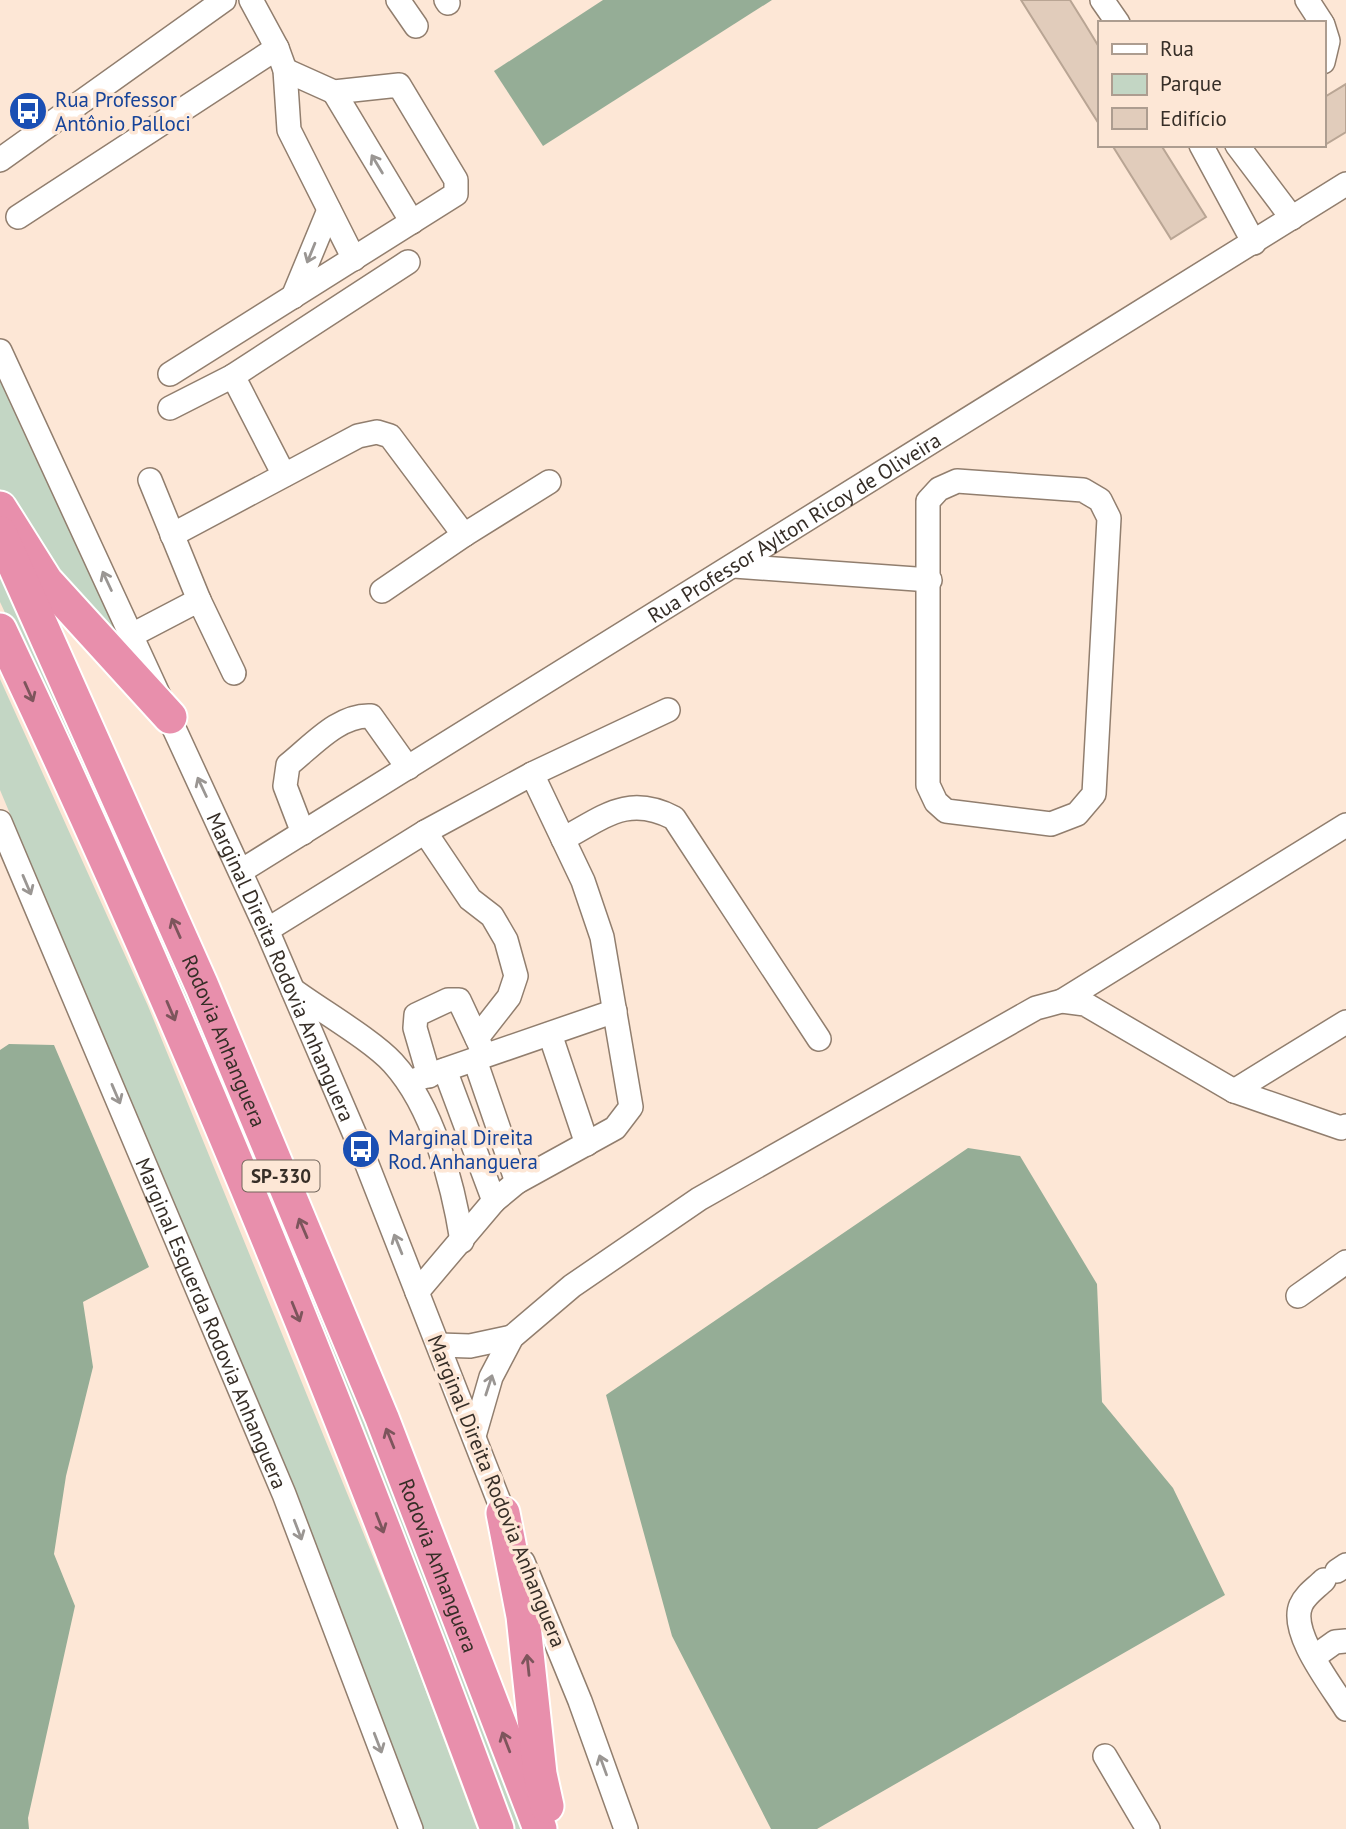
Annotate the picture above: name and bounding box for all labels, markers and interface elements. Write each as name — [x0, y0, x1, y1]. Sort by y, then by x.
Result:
legend — [1098, 21, 1325, 147]
text: Rua — [1160, 35, 1194, 62]
text: Parque — [1160, 70, 1222, 97]
place label: Rua Professor Antônio Palloci — [55, 86, 191, 137]
bus stop icon: Rua Professor Antônio Palloci — [7, 90, 49, 132]
text: Edifício — [1160, 105, 1227, 132]
one-way arrow — [369, 154, 383, 174]
one-way arrow — [303, 242, 316, 263]
street label: Rua Professor Aylton Ricoy de Oliveira — [642, 426, 945, 629]
one-way arrow — [100, 571, 113, 592]
one-way arrow — [23, 680, 36, 702]
one-way arrow — [195, 777, 209, 798]
street label: Marginal Direita Rodovia Anhanguera — [201, 809, 361, 1125]
one-way arrow — [21, 874, 34, 895]
one-way arrow — [169, 918, 182, 940]
street label: Rodovia Anhanguera — [176, 951, 272, 1131]
one-way arrow — [165, 1000, 178, 1022]
one-way arrow — [110, 1083, 123, 1104]
place label: Marginal Direita Rod. Anhanguera — [388, 1124, 538, 1175]
bus stop icon: Marginal Direita Rod. Anhanguera — [340, 1128, 382, 1170]
street label: Marginal Esquerda Rodovia Anhanguera — [130, 1153, 294, 1493]
road number: SP-330 — [243, 1160, 320, 1192]
one-way arrow — [296, 1218, 309, 1240]
one-way arrow — [391, 1234, 404, 1255]
one-way arrow — [290, 1301, 303, 1322]
street label: Marginal Direita Rodovia Anhanguera — [422, 1331, 572, 1651]
one-way arrow — [483, 1374, 496, 1396]
one-way arrow — [382, 1428, 395, 1450]
street label: Rodovia Anhanguera — [394, 1475, 484, 1657]
one-way arrow — [374, 1512, 387, 1534]
one-way arrow — [293, 1519, 305, 1541]
one-way arrow — [522, 1654, 535, 1677]
one-way arrow — [373, 1731, 386, 1753]
one-way arrow — [499, 1732, 512, 1754]
one-way arrow — [596, 1754, 608, 1776]

